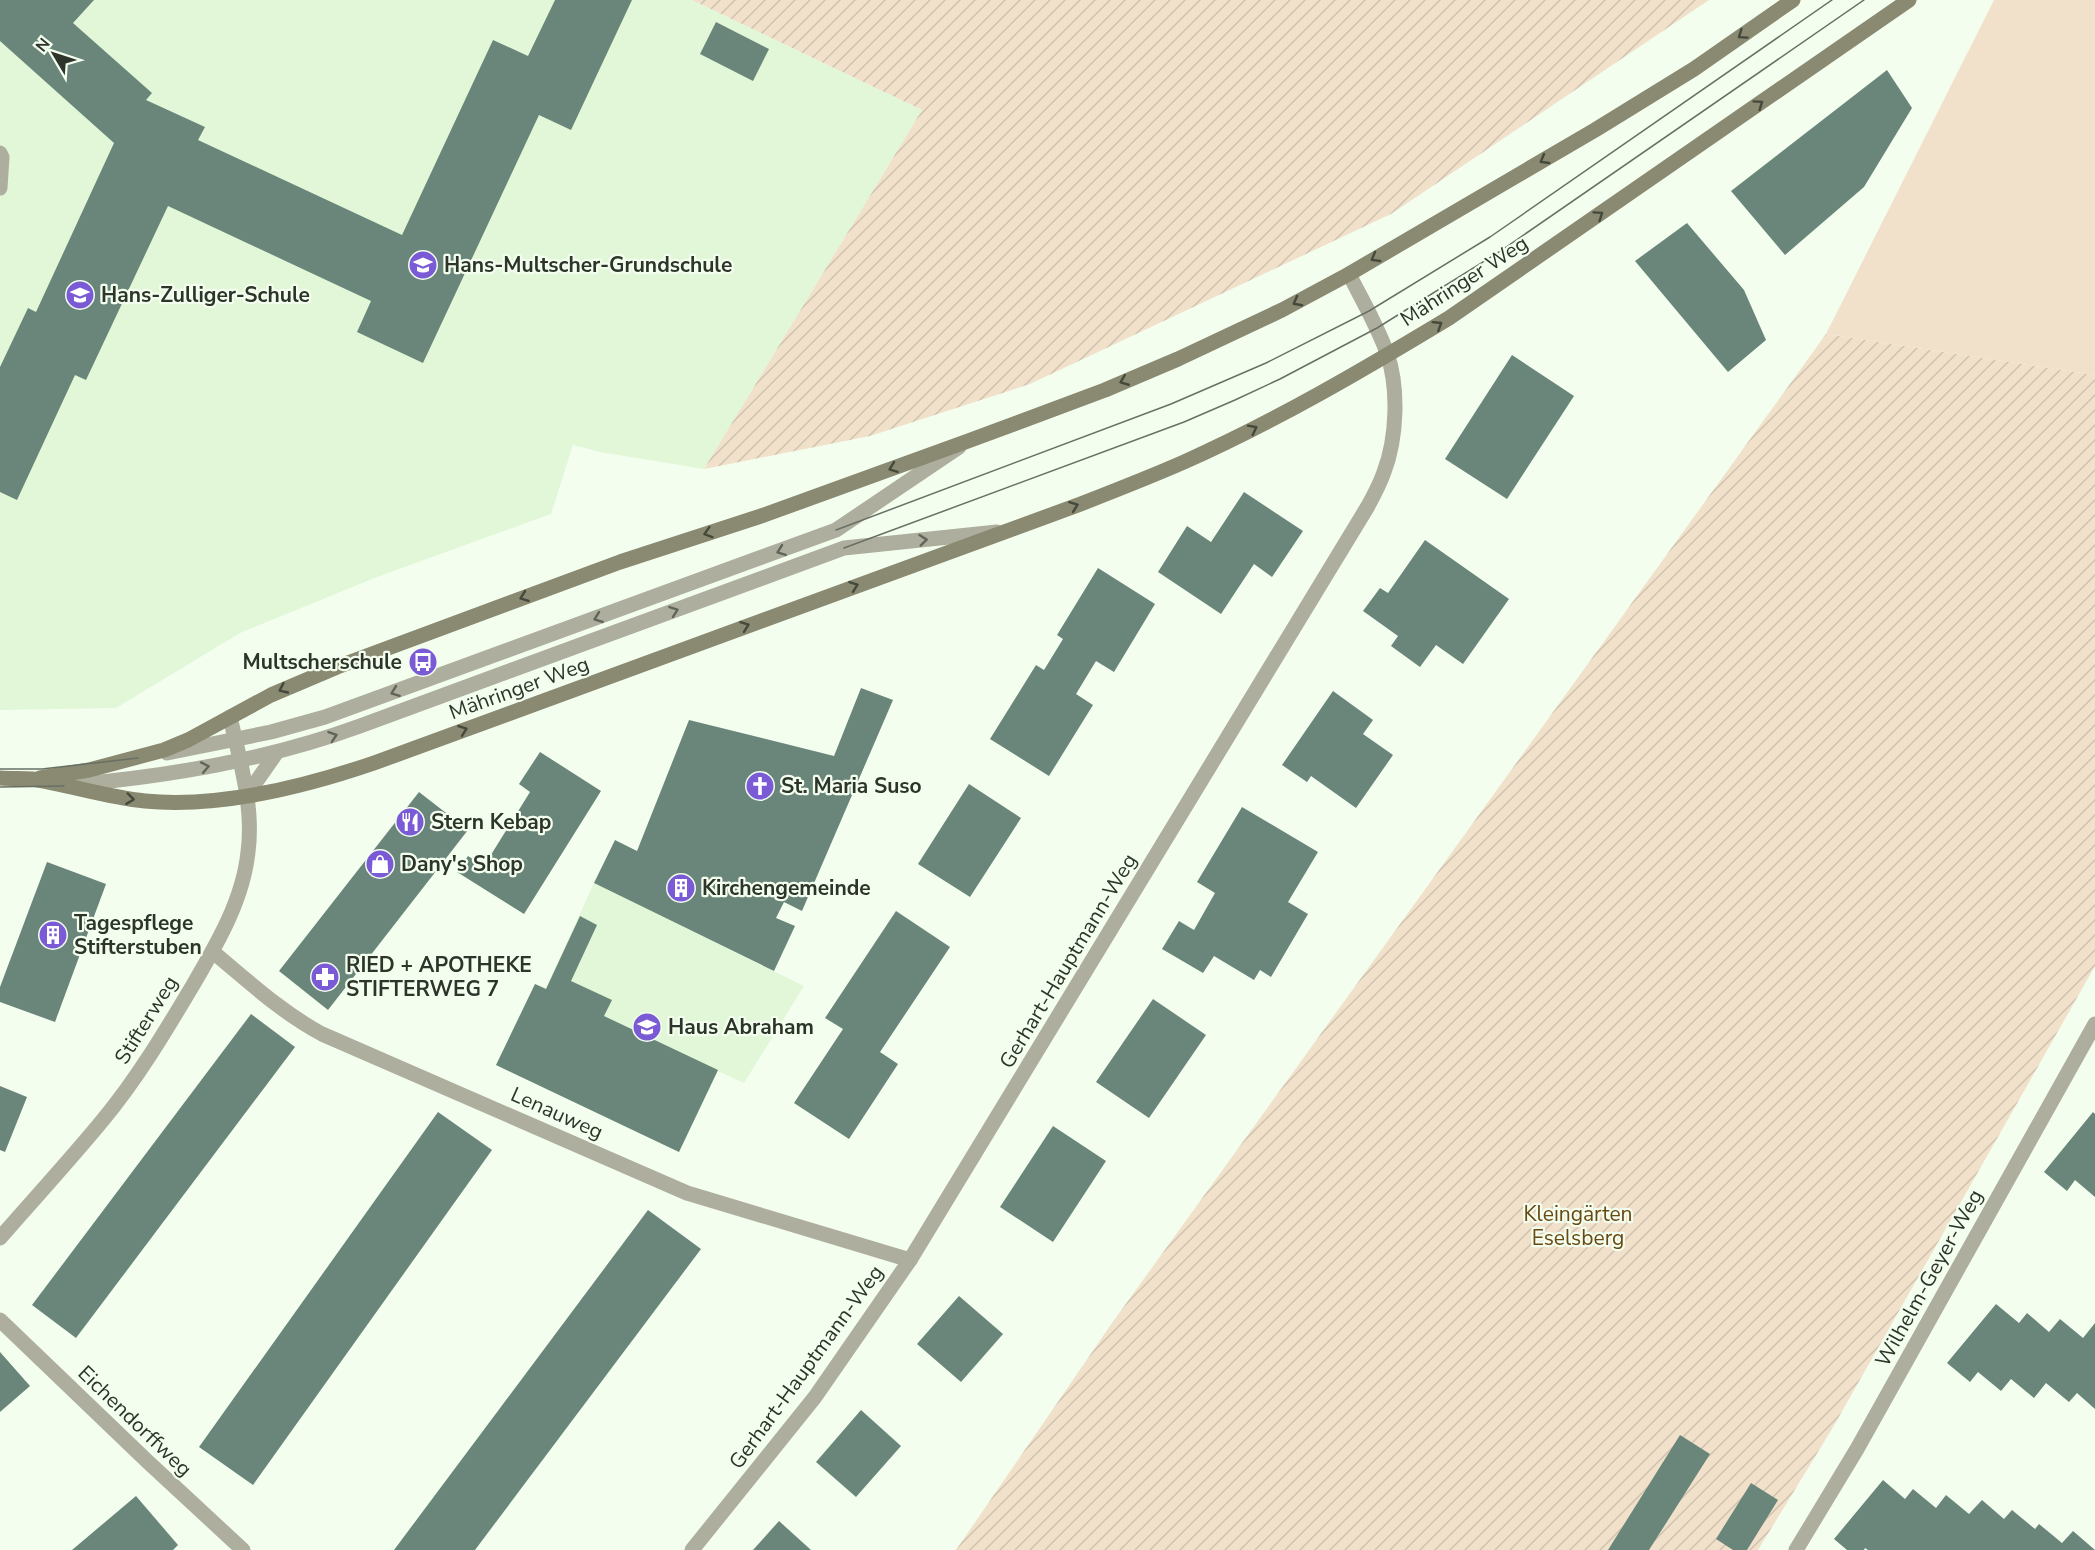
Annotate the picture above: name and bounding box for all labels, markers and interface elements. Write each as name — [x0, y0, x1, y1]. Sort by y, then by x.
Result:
north arrow — [24, 24, 84, 84]
one-way arrow — [1737, 28, 1748, 39]
text: N — [31, 34, 55, 57]
one-way arrow — [1753, 100, 1764, 111]
one-way arrow — [1540, 152, 1550, 164]
one-way arrow — [1592, 211, 1603, 222]
street label: Mähringer Weg — [1395, 229, 1533, 333]
school or university icon: Hans-Multscher-Grundschule — [407, 249, 439, 281]
place label: Hans-Multscher-Grundschule — [444, 251, 732, 279]
one-way arrow — [1371, 251, 1381, 262]
school or university icon: Hans-Zulliger-Schule — [64, 279, 96, 311]
place label: Hans-Zulliger-Schule — [101, 281, 310, 309]
one-way arrow — [1293, 295, 1303, 306]
one-way arrow — [1432, 320, 1442, 332]
one-way arrow — [1120, 374, 1131, 386]
one-way arrow — [1247, 424, 1258, 436]
one-way arrow — [889, 460, 899, 473]
one-way arrow — [1068, 501, 1079, 513]
one-way arrow — [703, 526, 714, 538]
one-way arrow — [918, 534, 927, 547]
one-way arrow — [777, 544, 788, 556]
one-way arrow — [848, 581, 859, 594]
one-way arrow — [519, 590, 530, 603]
one-way arrow — [667, 606, 678, 618]
one-way arrow — [593, 611, 604, 623]
one-way arrow — [739, 621, 750, 634]
bus stop icon: Multscherschule — [407, 646, 439, 678]
place label: Multscherschule — [243, 648, 402, 676]
street label: Mähringer Weg — [445, 650, 593, 726]
one-way arrow — [279, 682, 290, 694]
one-way arrow — [390, 684, 401, 697]
one-way arrow — [457, 725, 468, 738]
one-way arrow — [327, 731, 338, 743]
one-way arrow — [200, 761, 210, 774]
church icon: St. Maria Suso — [744, 770, 776, 802]
place label: St. Maria Suso — [781, 772, 922, 800]
one-way arrow — [125, 792, 134, 804]
restaurant icon: Stern Kebap — [394, 806, 426, 838]
place label: Stern Kebap — [431, 808, 551, 836]
shop icon: Dany's Shop — [364, 848, 396, 880]
street label: Gerhart-Hauptmann-Weg — [993, 848, 1143, 1074]
place label: Dany's Shop — [401, 850, 523, 878]
building icon: Kirchengemeinde — [665, 872, 697, 904]
place label: Kirchengemeinde — [702, 874, 871, 902]
place label: Tagespflege Stifterstuben — [74, 909, 202, 961]
building icon: Tagespflege Stifterstuben — [37, 919, 69, 951]
place label: RIED + APOTHEKE STIFTERWEG 7 — [346, 951, 532, 1003]
pharmacy icon: RIED + APOTHEKE STIFTERWEG 7 — [309, 961, 341, 993]
street label: Stifterweg — [108, 971, 184, 1069]
school or university icon: Haus Abraham — [631, 1011, 663, 1043]
place label: Haus Abraham — [668, 1013, 814, 1041]
street label: Lenauweg — [506, 1080, 608, 1146]
street label: Wilhelm-Geyer-Weg — [1869, 1184, 1989, 1372]
park label: Kleingärten Eselsberg — [1523, 1200, 1633, 1252]
street label: Gerhart-Hauptmann-Weg — [722, 1259, 890, 1475]
street label: Eichendorffweg — [72, 1359, 198, 1483]

